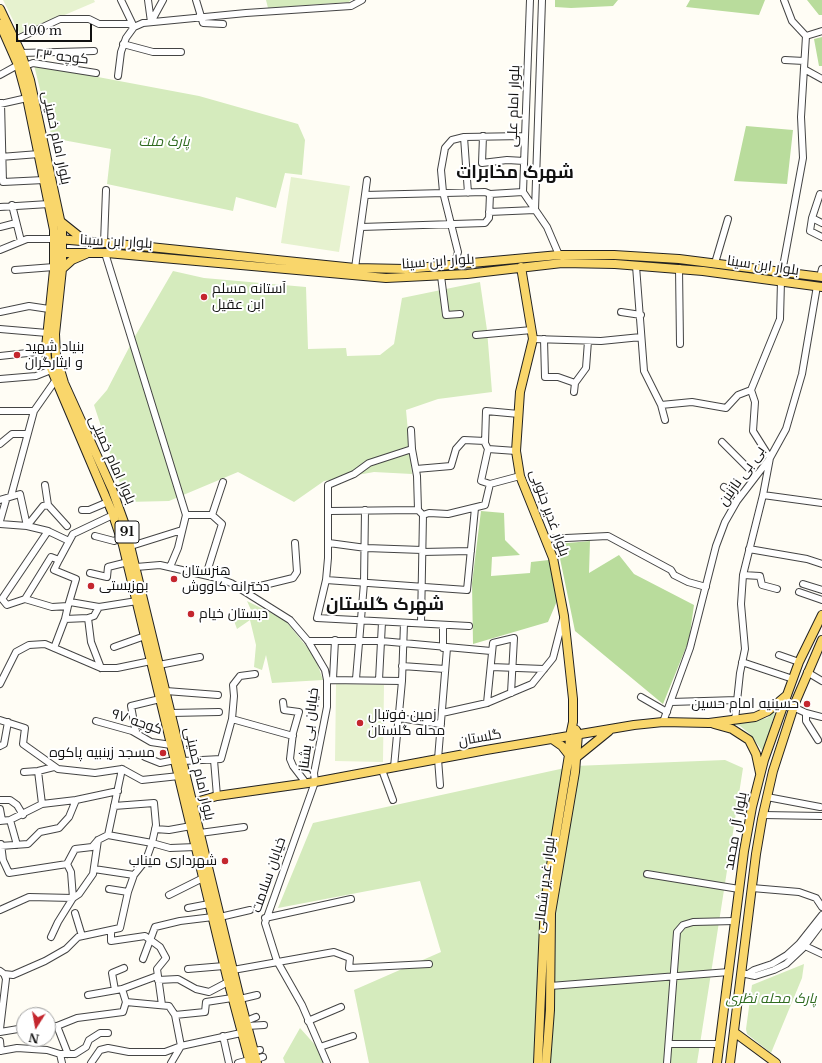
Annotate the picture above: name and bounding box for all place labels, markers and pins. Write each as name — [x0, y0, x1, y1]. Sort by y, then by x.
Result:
place label: آستانه مسلم ابن عقیل — [212, 281, 286, 314]
marker: آستانه مسلم ابن عقیل — [199, 292, 209, 302]
place label: بنیاد شهید و ایثارگران — [25, 339, 84, 372]
marker: بنیاد شهید و ایثارگران — [12, 350, 22, 360]
place label: هنرستان دخترانه کاووش — [182, 563, 270, 596]
marker: هنرستان دخترانه کاووش — [169, 574, 179, 584]
place label: بهزیستی — [99, 578, 148, 594]
marker: بهزیستی — [86, 581, 96, 591]
place label: دبستان خیام — [199, 606, 268, 622]
marker: دبستان خیام — [186, 609, 196, 619]
place label: حسینیه امام حسین — [691, 696, 799, 712]
marker: حسینیه امام حسین — [802, 699, 812, 709]
place label: زمین فوتبال محله گلستان — [368, 707, 445, 740]
marker: زمین فوتبال محله گلستان — [355, 718, 365, 728]
place label: مسجد زینبیه پاکوه — [49, 745, 155, 761]
marker: مسجد زینبیه پاکوه — [158, 748, 168, 758]
place label: شهرداری میناب — [129, 853, 217, 869]
marker: شهرداری میناب — [220, 856, 230, 866]

